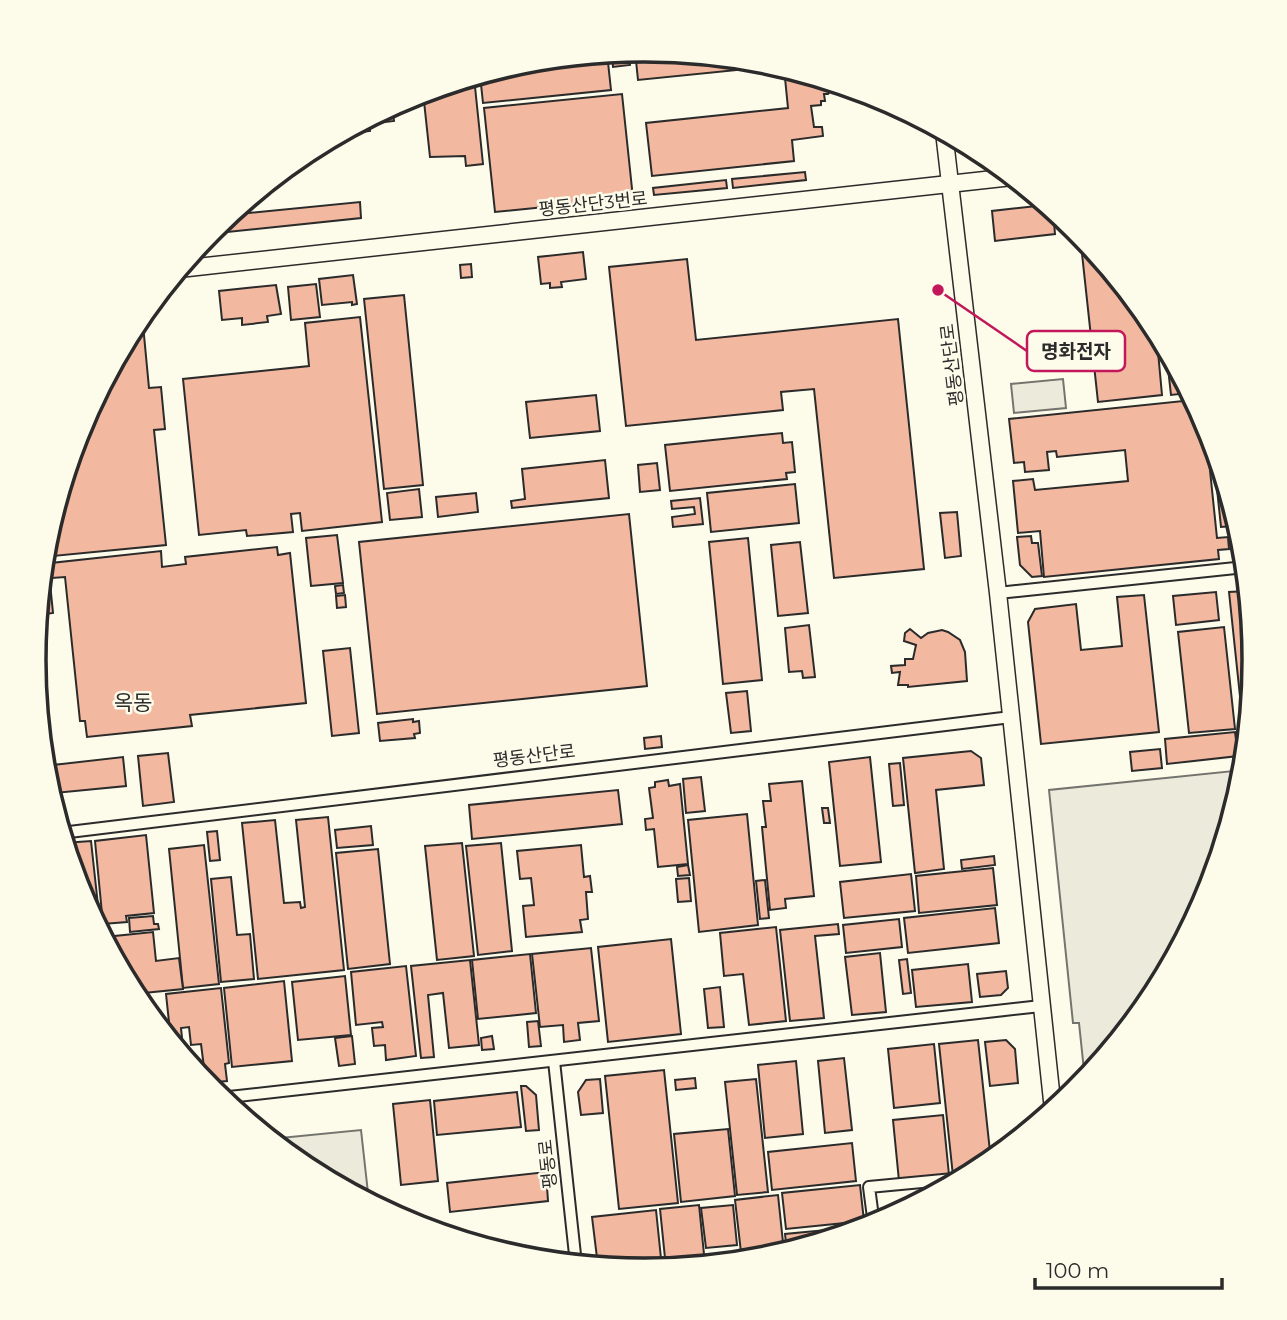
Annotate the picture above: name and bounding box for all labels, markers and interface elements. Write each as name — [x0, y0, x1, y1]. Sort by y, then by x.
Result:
street label: 평동산단3번로 — [537, 187, 649, 221]
street label: 평동산단로 — [936, 323, 968, 407]
callout: 명화전자 — [1027, 331, 1125, 371]
text: 명화전자 — [1041, 340, 1111, 363]
district label: 옥동 — [114, 690, 152, 715]
street label: 평동산단로 — [492, 740, 576, 772]
street label: 평동로 — [534, 1138, 562, 1190]
scale bar — [1035, 1246, 1222, 1290]
text: 100 m — [1046, 1258, 1109, 1283]

